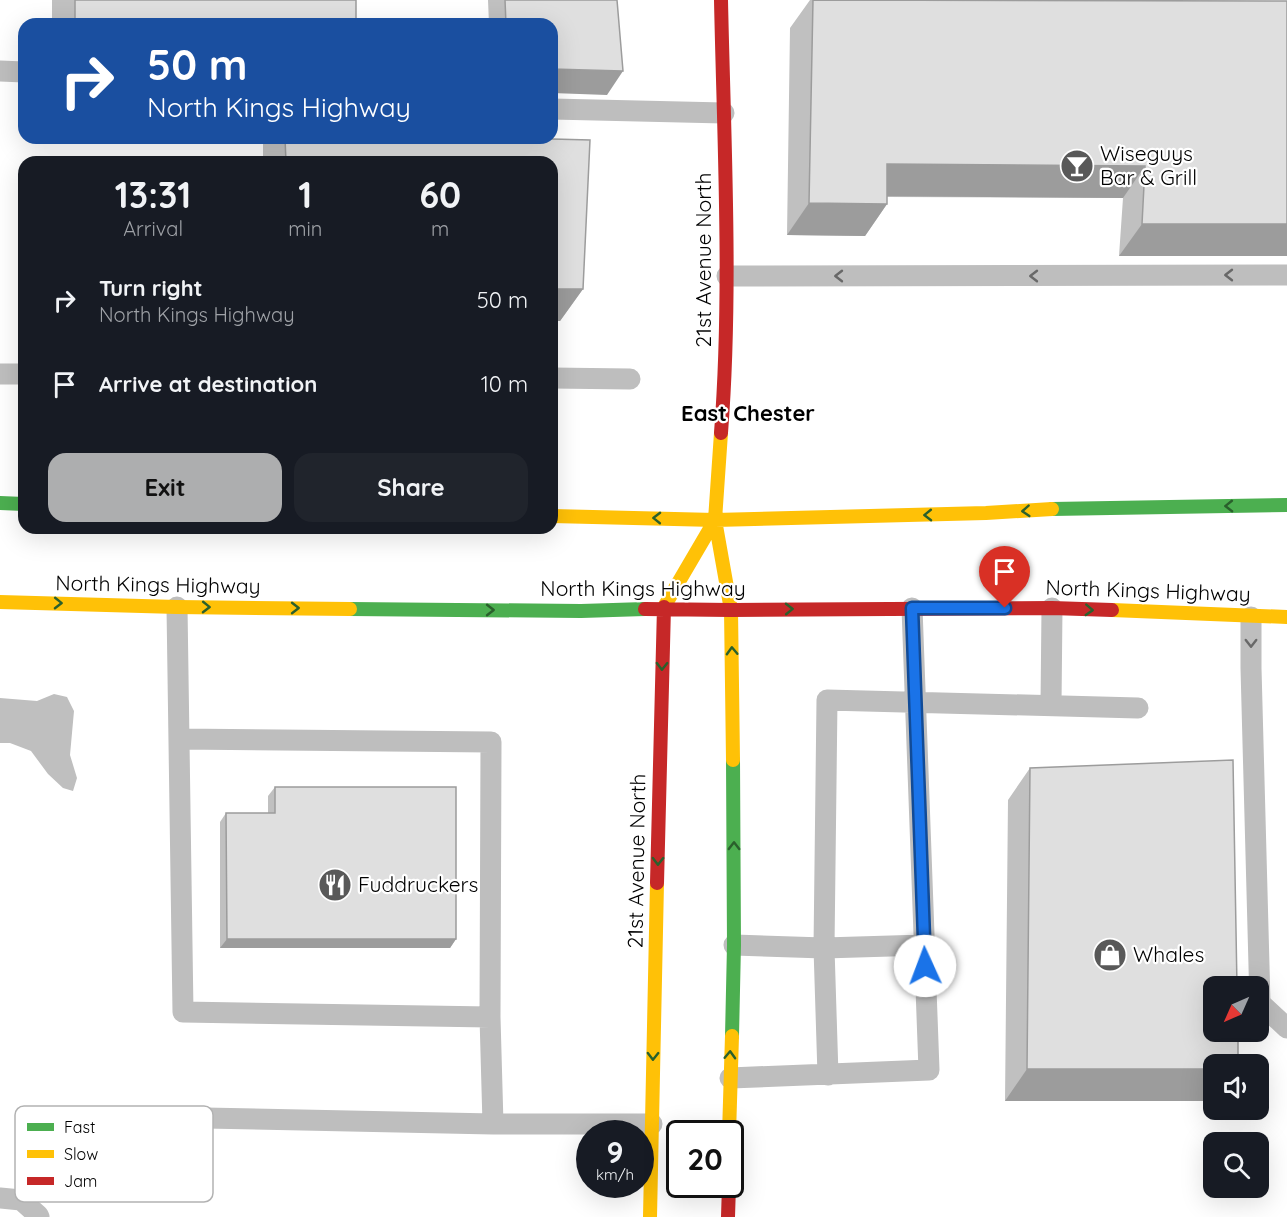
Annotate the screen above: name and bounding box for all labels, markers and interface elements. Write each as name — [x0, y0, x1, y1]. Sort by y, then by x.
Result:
text: 50 m — [147, 38, 247, 91]
icon: right — [48, 42, 126, 120]
text: North Kings Highway — [147, 90, 411, 124]
place label: Wiseguys Bar & Grill — [1100, 140, 1197, 190]
bar icon: Wiseguys Bar & Grill — [1059, 148, 1095, 184]
text: 13:31 — [115, 172, 191, 217]
text: 1 — [298, 172, 312, 217]
text: 60 — [419, 172, 461, 217]
street label: 21st Avenue North — [690, 173, 716, 347]
text: Arrival — [123, 216, 183, 241]
text: min — [288, 216, 322, 241]
text: m — [431, 216, 449, 241]
one-way arrow — [1029, 269, 1038, 282]
one-way arrow — [1224, 269, 1233, 281]
one-way arrow — [834, 270, 843, 282]
text: Turn right — [99, 274, 203, 302]
icon: right — [48, 284, 81, 317]
text: 50 m — [477, 286, 528, 314]
text: North Kings Highway — [99, 302, 295, 327]
icon: arrive — [48, 368, 81, 401]
text: Arrive at destination — [99, 370, 317, 398]
text: 10 m — [481, 370, 528, 398]
district label: East Chester — [681, 399, 815, 427]
button: Exit — [48, 453, 282, 522]
button: Share — [294, 453, 528, 522]
one-way arrow — [1224, 500, 1233, 512]
one-way arrow — [1021, 504, 1030, 517]
one-way arrow — [923, 508, 932, 521]
one-way arrow — [652, 512, 661, 525]
pin — [979, 546, 1030, 608]
icon: arrive — [988, 555, 1021, 588]
street label: North Kings Highway — [55, 569, 261, 599]
street label: North Kings Highway — [1045, 573, 1251, 607]
street label: North Kings Highway — [540, 575, 746, 601]
one-way arrow — [54, 597, 63, 610]
one-way arrow — [202, 601, 211, 614]
one-way arrow — [290, 602, 299, 614]
one-way arrow — [785, 603, 794, 615]
one-way arrow — [1085, 603, 1094, 616]
one-way arrow — [485, 604, 494, 616]
one-way arrow — [1245, 638, 1257, 647]
one-way arrow — [726, 646, 738, 655]
one-way arrow — [656, 662, 668, 671]
street label: 21st Avenue North — [621, 773, 651, 949]
one-way arrow — [727, 841, 740, 850]
one-way arrow — [651, 857, 664, 866]
restaurant icon: Fuddruckers — [317, 867, 353, 903]
place label: Fuddruckers — [358, 871, 478, 897]
position arrow — [893, 934, 957, 998]
shop icon: Whales — [1092, 937, 1128, 973]
place label: Whales — [1133, 941, 1204, 967]
north arrow — [1203, 976, 1269, 1042]
map controls — [1203, 976, 1269, 1198]
one-way arrow — [724, 1050, 737, 1059]
one-way arrow — [647, 1052, 659, 1061]
button: sound — [1203, 1054, 1269, 1120]
legend — [15, 1106, 213, 1202]
text: Fast — [64, 1117, 95, 1137]
speed limit sign: 20 — [666, 1120, 744, 1198]
button: search — [1203, 1132, 1269, 1198]
text: 9 — [606, 1133, 624, 1171]
text: Slow — [64, 1144, 98, 1164]
text: km/h — [596, 1165, 634, 1184]
text: Jam — [64, 1171, 97, 1191]

